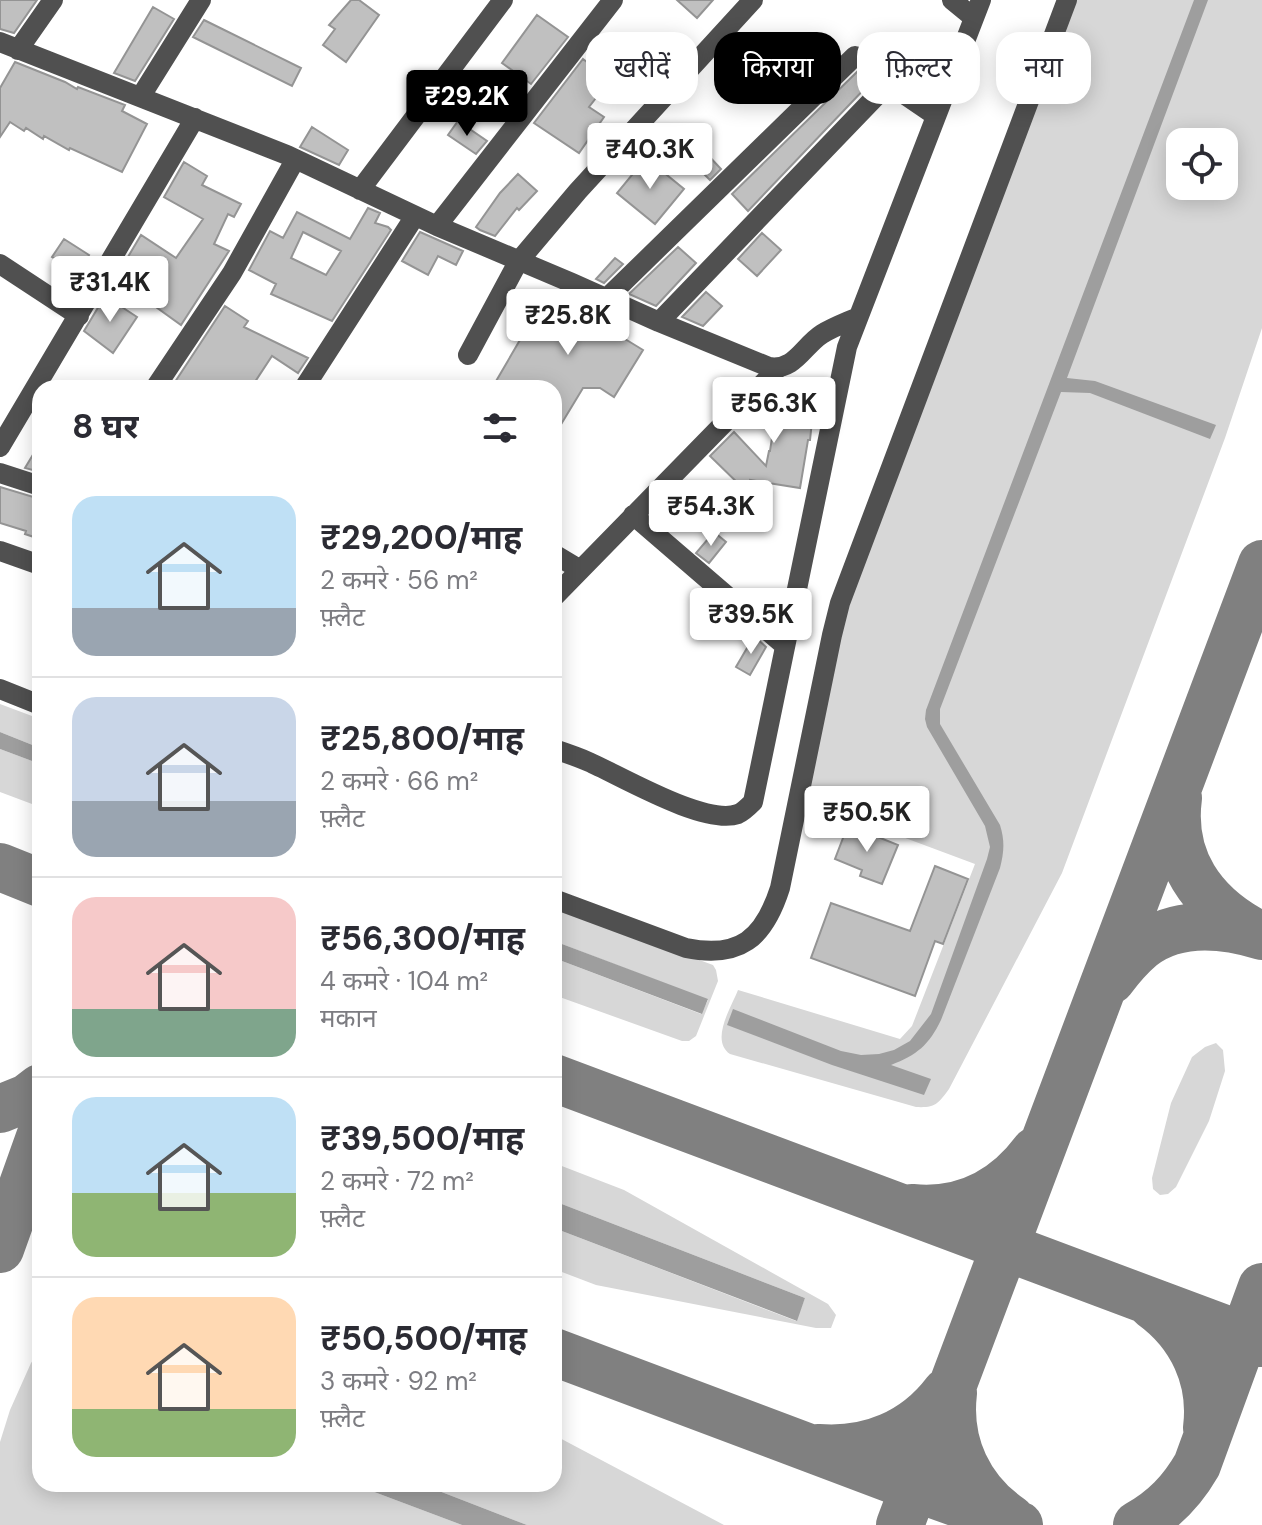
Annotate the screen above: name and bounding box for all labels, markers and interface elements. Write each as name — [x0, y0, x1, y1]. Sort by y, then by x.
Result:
chip: खरीदें — [586, 32, 698, 104]
chip: किराया — [714, 32, 841, 104]
chip: फ़िल्टर — [857, 32, 980, 104]
chip: नया — [996, 32, 1091, 104]
pin: ₹29.2K — [402, 70, 532, 138]
text: ₹29.2K — [424, 79, 510, 113]
pin: ₹40.3K — [585, 123, 715, 191]
map controls — [1166, 128, 1238, 200]
button: locate — [1166, 128, 1238, 200]
text: ₹40.3K — [605, 132, 695, 166]
pin: ₹31.4K — [45, 256, 175, 324]
text: ₹31.4K — [69, 265, 151, 299]
pin: ₹25.8K — [503, 289, 633, 357]
text: ₹25.8K — [524, 298, 612, 332]
pin: ₹56.3K — [709, 377, 839, 445]
text: ₹56.3K — [731, 386, 817, 420]
text: 8 घर — [72, 404, 139, 449]
icon: filters — [478, 406, 522, 450]
pin: ₹54.3K — [646, 480, 776, 548]
text: ₹54.3K — [667, 489, 755, 523]
text: ₹29,200/माह — [320, 515, 522, 560]
icon: home — [136, 528, 232, 624]
text: 2 कमरे · 56 m² — [320, 563, 478, 597]
pin: ₹39.5K — [686, 588, 816, 656]
text: ₹39.5K — [708, 597, 794, 631]
text: फ़्लैट — [320, 600, 365, 634]
text: ₹25,800/माह — [320, 716, 524, 761]
icon: home — [136, 729, 232, 825]
text: 2 कमरे · 66 m² — [320, 764, 478, 798]
pin: ₹50.5K — [802, 786, 932, 854]
text: ₹50.5K — [822, 795, 912, 829]
text: फ़्लैट — [320, 801, 365, 835]
text: ₹56,300/माह — [320, 916, 525, 961]
icon: home — [136, 929, 232, 1025]
text: 4 कमरे · 104 m² — [320, 964, 488, 998]
text: मकान — [320, 1001, 377, 1035]
text: ₹39,500/माह — [320, 1116, 524, 1161]
icon: home — [136, 1129, 232, 1225]
text: 2 कमरे · 72 m² — [320, 1164, 474, 1198]
text: फ़्लैट — [320, 1201, 365, 1235]
text: ₹50,500/माह — [320, 1316, 527, 1361]
icon: home — [136, 1329, 232, 1425]
text: 3 कमरे · 92 m² — [320, 1364, 477, 1398]
text: फ़्लैट — [320, 1401, 365, 1435]

